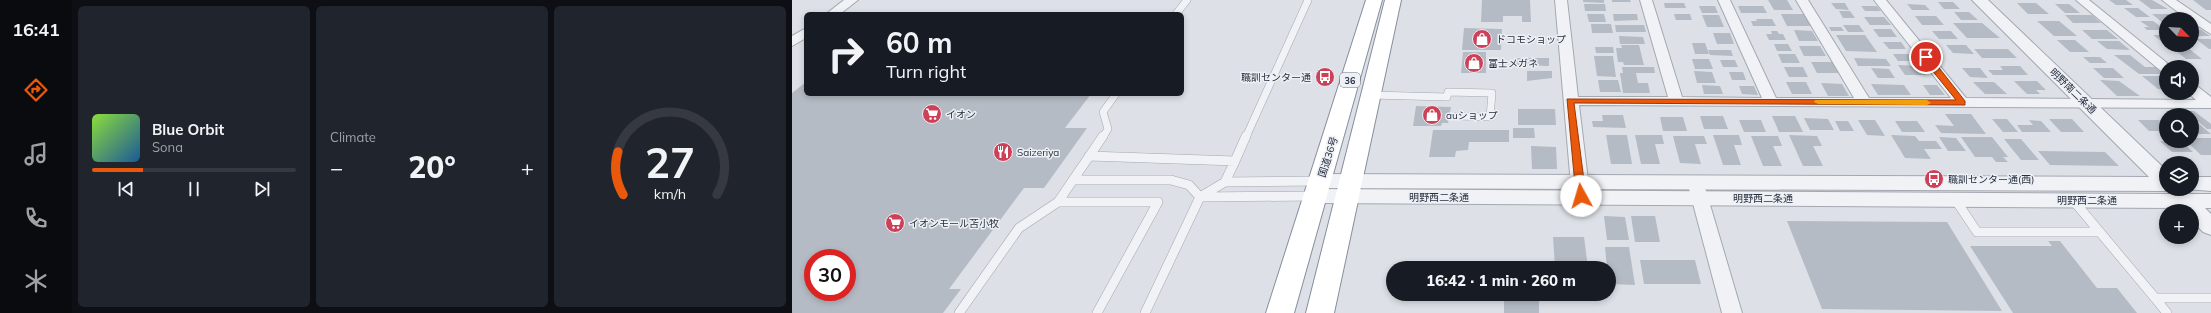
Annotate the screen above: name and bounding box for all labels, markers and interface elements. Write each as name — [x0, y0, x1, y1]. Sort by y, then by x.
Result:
north arrow — [2159, 12, 2199, 52]
map controls — [2159, 12, 2199, 244]
text: 16:41 — [12, 18, 60, 41]
text: 60 m — [886, 25, 952, 60]
icon: right — [820, 28, 872, 80]
shop icon: ドコモショップ — [1471, 28, 1493, 50]
place label: ドコモショップ — [1496, 33, 1566, 46]
pin — [1909, 40, 1943, 74]
icon: arrive — [1915, 46, 1937, 68]
shop icon: 富士メガネ — [1463, 52, 1485, 74]
place label: 富士メガネ — [1488, 57, 1538, 70]
text: Turn right — [886, 60, 966, 83]
button: sound — [2159, 60, 2199, 100]
street label: 明野南二条通 — [2047, 65, 2099, 117]
bus stop icon: 職訓センター通 — [1314, 66, 1336, 88]
place label: 職訓センター通 — [1241, 71, 1311, 84]
road number: 36 — [1340, 73, 1360, 87]
icon: directions — [22, 76, 50, 104]
supermarket icon: イオン — [921, 103, 943, 125]
shop icon: auショップ — [1421, 104, 1443, 126]
place label: イオン — [946, 108, 976, 121]
button: search — [2159, 108, 2199, 148]
place label: auショップ — [1446, 109, 1498, 122]
text: Blue Orbit — [152, 120, 224, 139]
text: Climate — [330, 129, 376, 145]
text: 27 — [645, 135, 695, 187]
street label: 国道36号 — [1315, 135, 1341, 179]
text: Sona — [152, 139, 183, 155]
icon: music — [22, 140, 50, 168]
restaurant icon: Saizeriya — [992, 141, 1014, 163]
place label: Saizeriya — [1017, 146, 1059, 159]
text: 20° — [408, 148, 456, 186]
text: − — [330, 154, 343, 182]
text: + — [521, 154, 534, 182]
button: layers — [2159, 156, 2199, 196]
bus stop icon: 職訓センター通(西) — [1923, 168, 1945, 190]
place label: 職訓センター通(西) — [1948, 173, 2034, 186]
position arrow — [1560, 175, 1602, 217]
icon: previous — [115, 178, 137, 200]
icon: pause — [183, 178, 205, 200]
icon: next — [251, 178, 273, 200]
text: km/h — [654, 184, 686, 202]
street label: 明野西二条通 — [1409, 191, 1469, 204]
street label: 明野西二条通 — [1733, 192, 1793, 205]
street label: 明野西二条通 — [2057, 194, 2117, 207]
icon: phone — [22, 204, 50, 232]
button: + — [2159, 204, 2199, 244]
supermarket icon: イオンモール苫小牧 — [884, 212, 906, 234]
place label: イオンモール苫小牧 — [909, 217, 999, 230]
speed limit sign: 30 — [804, 249, 856, 301]
icon: climate — [22, 267, 50, 295]
text: 16:42 · 1 min · 260 m — [1426, 271, 1576, 290]

